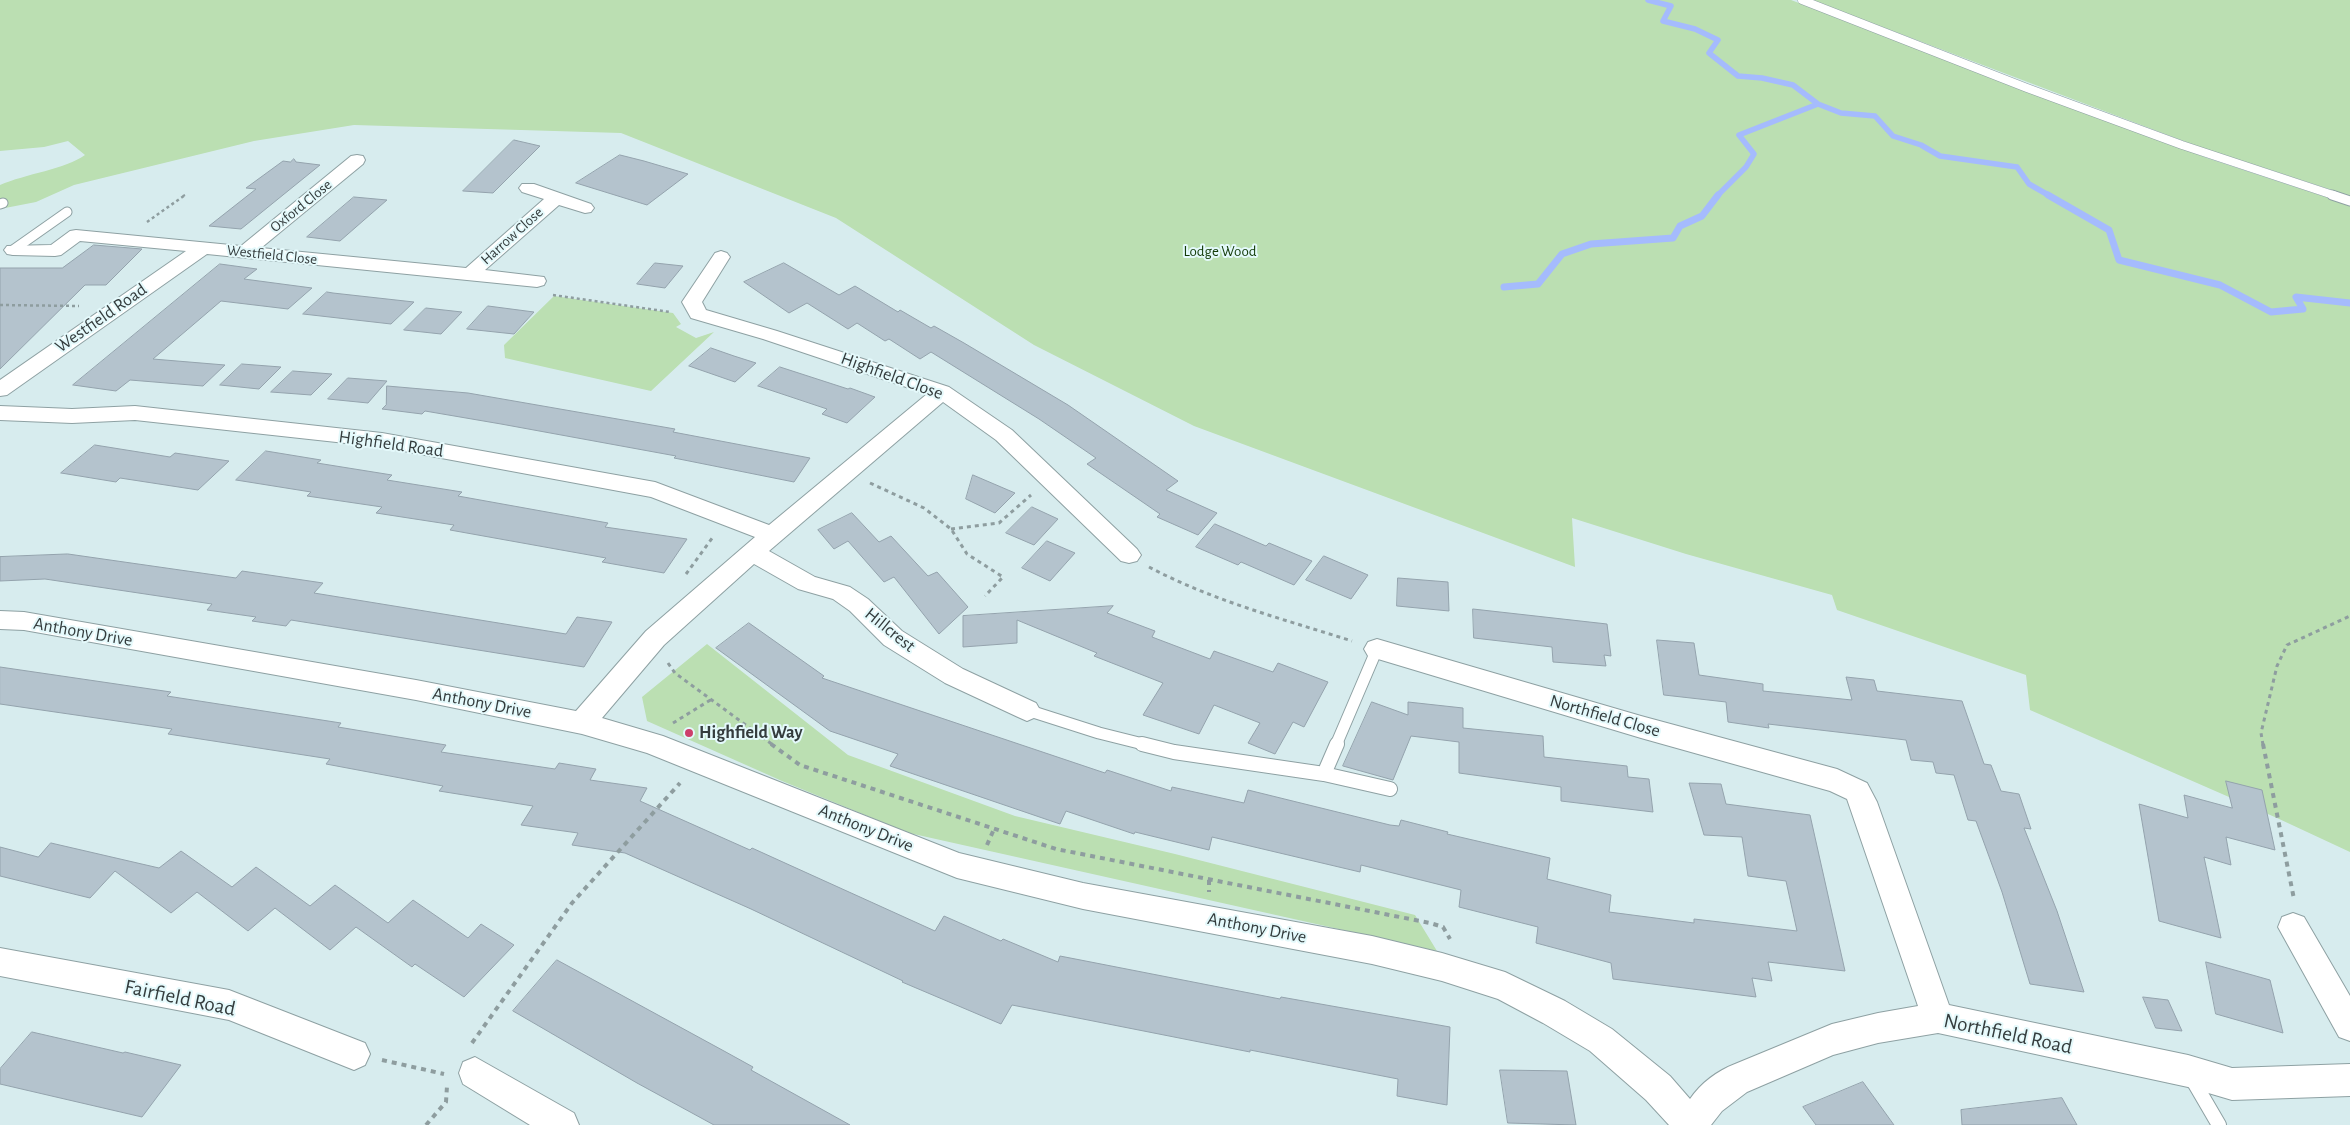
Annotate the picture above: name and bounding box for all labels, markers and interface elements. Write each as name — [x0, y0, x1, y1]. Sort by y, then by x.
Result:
street label: Oxford Close — [267, 176, 335, 236]
street label: Harrow Close — [477, 203, 547, 269]
street label: Westfield Close — [226, 241, 318, 269]
park label: Lodge Wood — [1183, 242, 1257, 260]
street label: Westfield Road — [51, 279, 151, 357]
street label: Highfield Close — [838, 348, 946, 404]
street label: Highfield Road — [337, 426, 445, 462]
street label: Hillcrest — [860, 603, 920, 657]
street label: Anthony Drive — [32, 613, 134, 651]
street label: Anthony Drive — [431, 683, 533, 723]
street label: Northfield Close — [1547, 690, 1663, 742]
place label: Highfield Way — [699, 722, 803, 744]
marker: Highfield Way — [683, 727, 695, 739]
street label: Anthony Drive — [815, 799, 917, 857]
street label: Anthony Drive — [1206, 908, 1308, 948]
street label: Fairfield Road — [122, 974, 238, 1022]
street label: Northfield Road — [1941, 1008, 2075, 1060]

